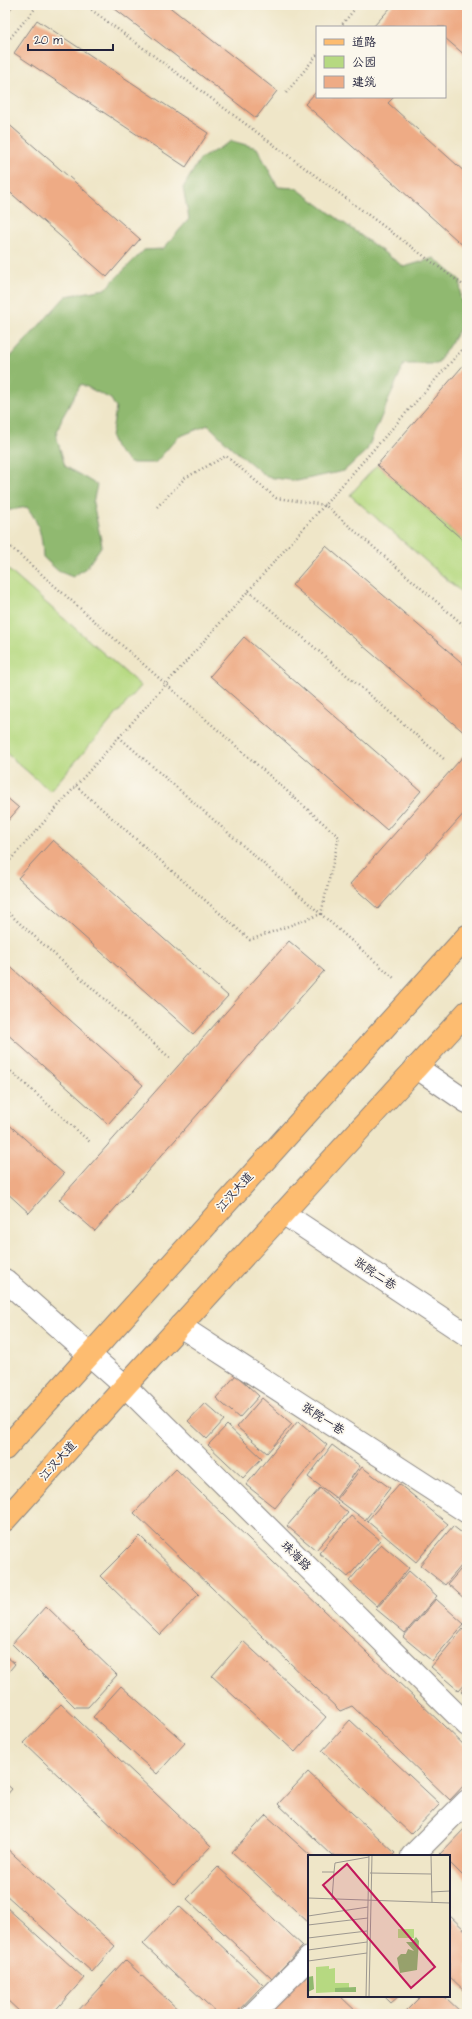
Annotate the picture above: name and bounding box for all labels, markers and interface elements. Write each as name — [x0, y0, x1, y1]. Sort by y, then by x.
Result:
scale bar — [28, 26, 113, 52]
legend — [316, 26, 446, 98]
text: 20 m — [34, 32, 63, 49]
text: 道路 — [352, 34, 376, 51]
text: 公园 — [352, 54, 376, 71]
text: 建筑 — [352, 74, 376, 91]
street label: 江汉大道 — [213, 1168, 257, 1216]
street label: 张院二巷 — [350, 1254, 400, 1294]
street label: 张院一巷 — [298, 1399, 348, 1439]
street label: 江汉大道 — [36, 1437, 80, 1485]
street label: 珠海路 — [277, 1537, 315, 1575]
inset map — [308, 1855, 450, 1997]

